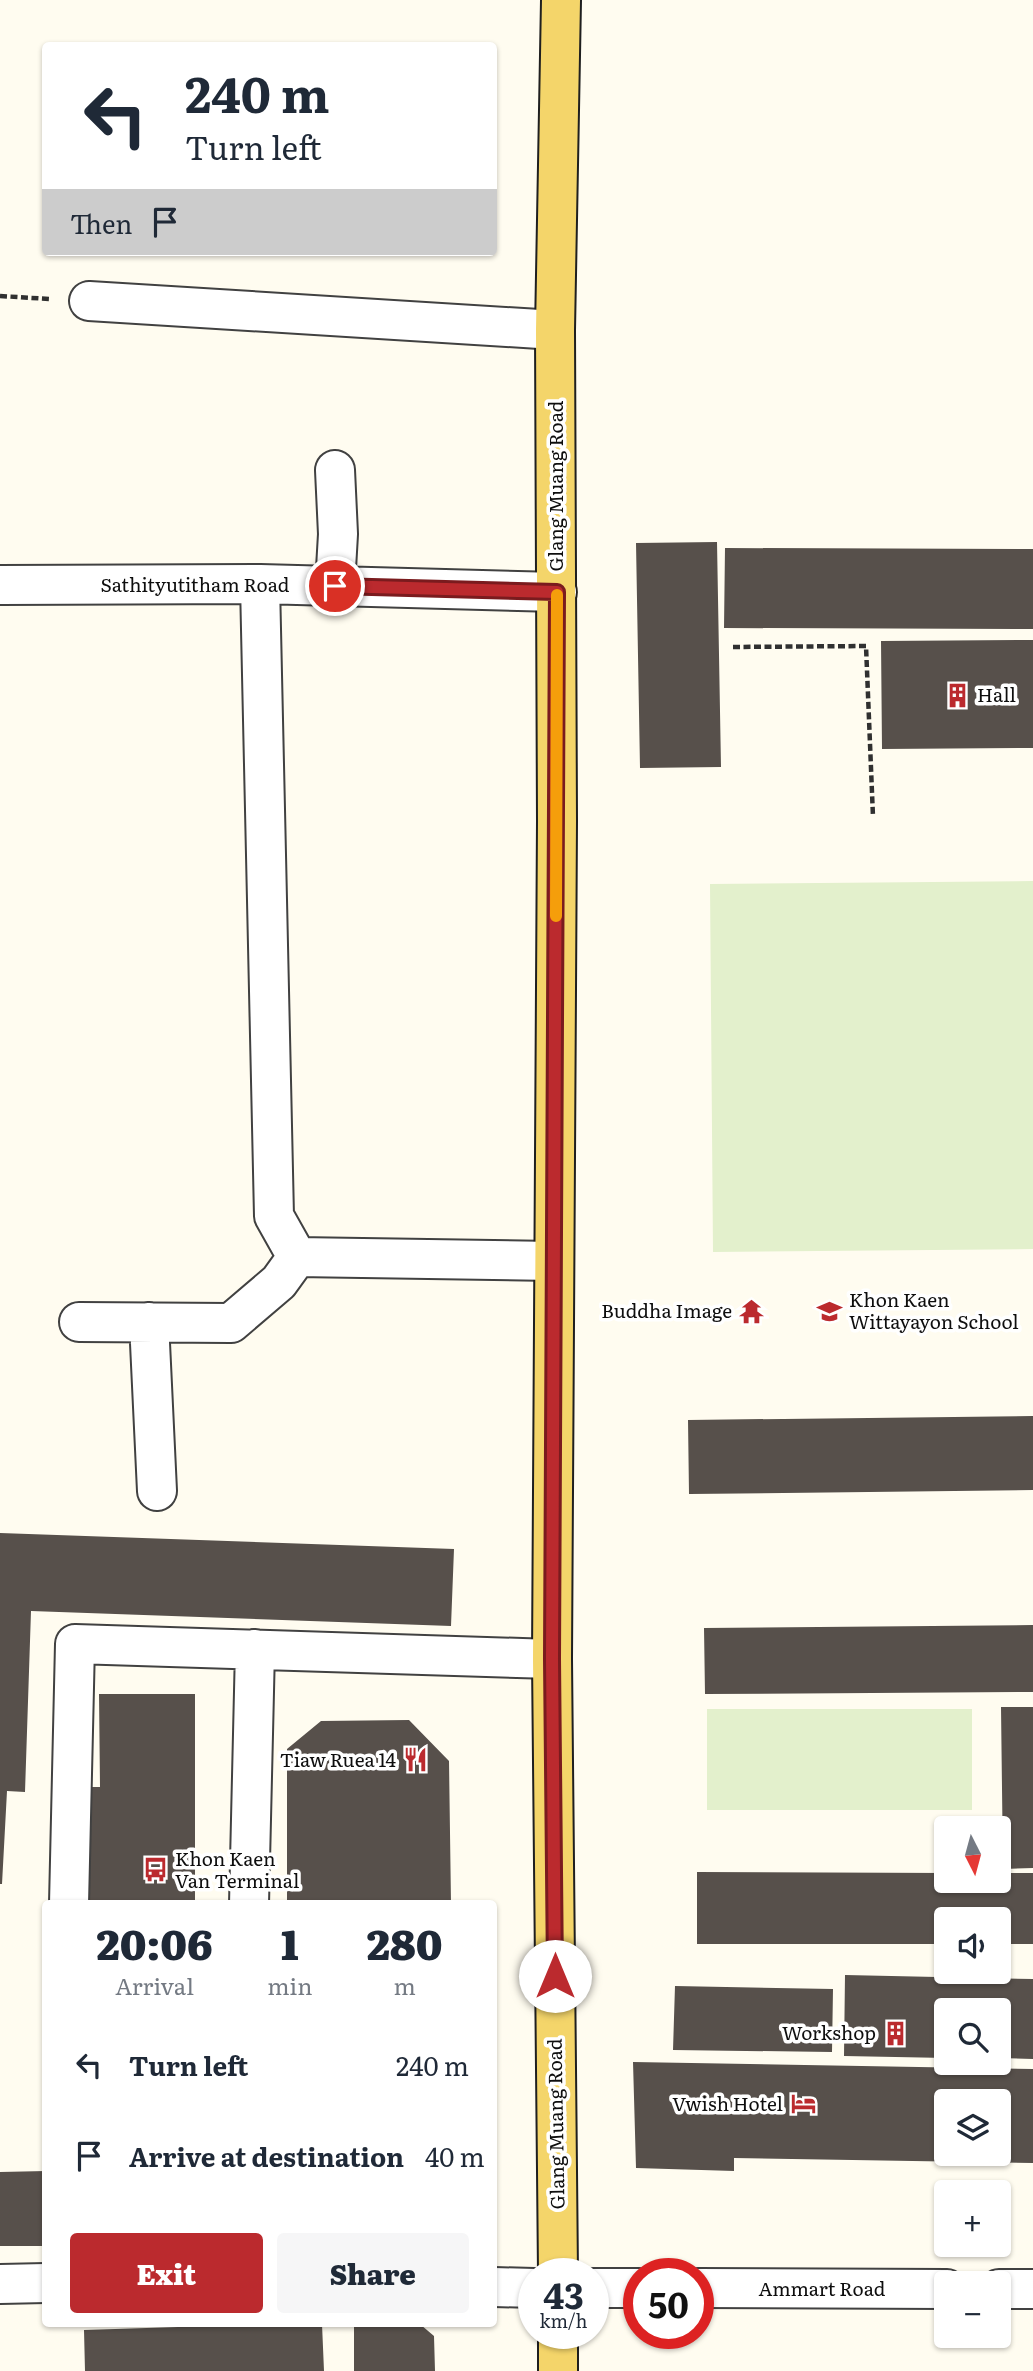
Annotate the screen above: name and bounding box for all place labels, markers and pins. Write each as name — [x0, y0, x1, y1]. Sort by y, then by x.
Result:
pin — [305, 556, 365, 616]
place label: Hall — [977, 680, 1016, 708]
building icon: Hall — [943, 681, 971, 709]
place label: Khon Kaen Wittayayon School — [849, 1285, 1019, 1335]
place label: Buddha Image — [601, 1296, 732, 1324]
temple icon: Buddha Image — [738, 1297, 766, 1325]
school or university icon: Khon Kaen Wittayayon School — [815, 1297, 843, 1325]
place label: Tiaw Ruea 14 — [280, 1745, 397, 1773]
restaurant icon: Tiaw Ruea 14 — [402, 1746, 430, 1774]
place label: Khon Kaen Van Terminal — [175, 1844, 299, 1894]
bus stop icon: Khon Kaen Van Terminal — [141, 1856, 169, 1884]
place label: Workshop — [782, 2018, 876, 2046]
building icon: Workshop — [882, 2019, 910, 2047]
place label: Vwish Hotel — [672, 2089, 783, 2117]
hotel icon: Vwish Hotel — [789, 2090, 817, 2118]

